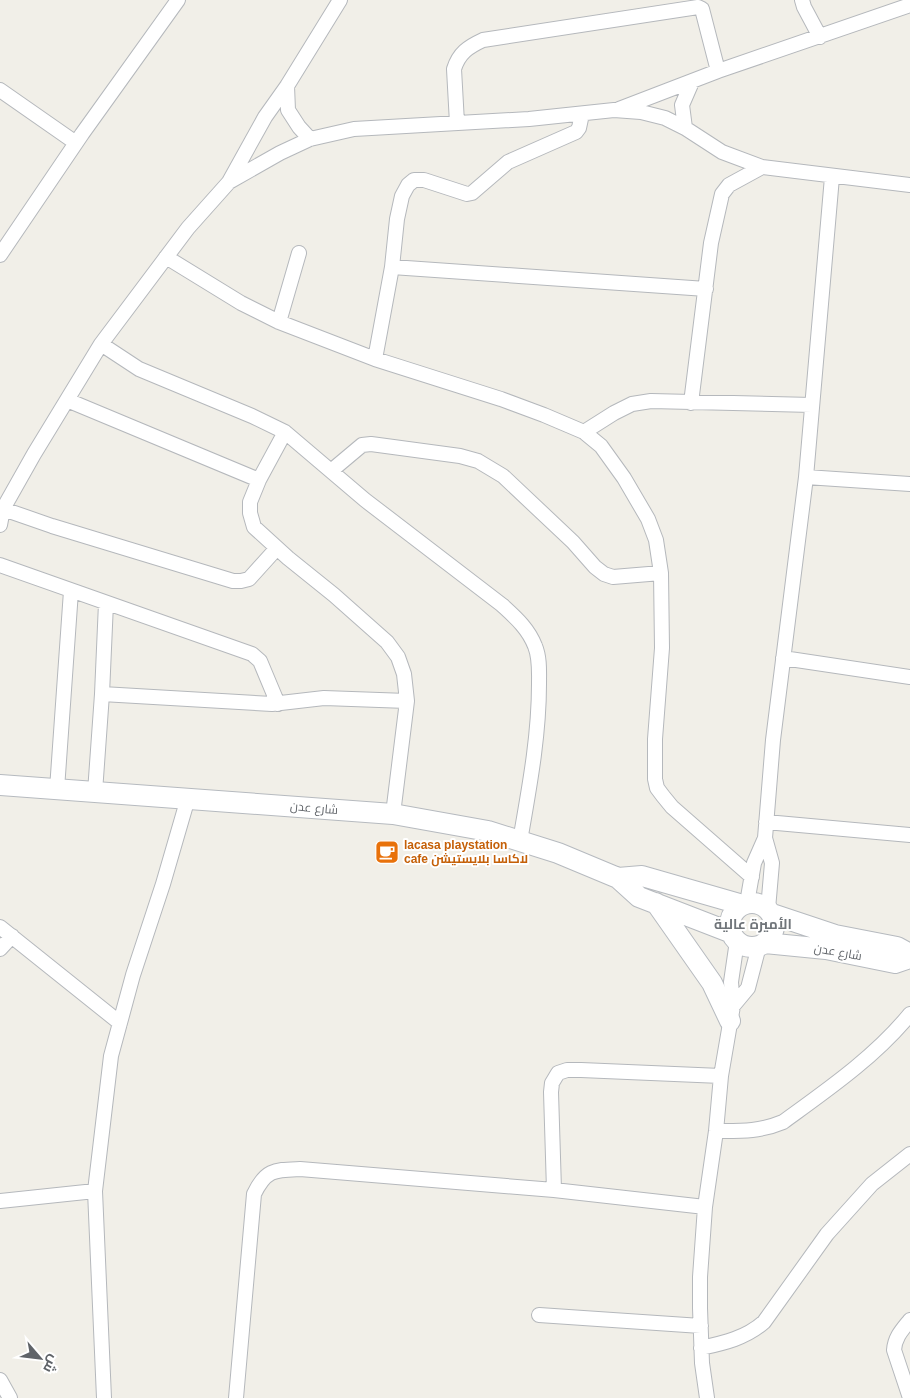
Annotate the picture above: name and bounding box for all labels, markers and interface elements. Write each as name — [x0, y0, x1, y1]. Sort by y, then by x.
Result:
street label: شارع عدن — [289, 799, 339, 818]
place label: lacasa playstation cafe لاكاسا بلايستيشن — [404, 838, 528, 867]
cafe icon: lacasa playstation cafe لاكاسا بلايستيشن — [374, 839, 400, 865]
district label: الأميرة عالية — [714, 916, 792, 933]
street label: شارع عدن — [813, 941, 863, 964]
north arrow — [15, 1333, 65, 1383]
text: ش — [39, 1352, 63, 1376]

